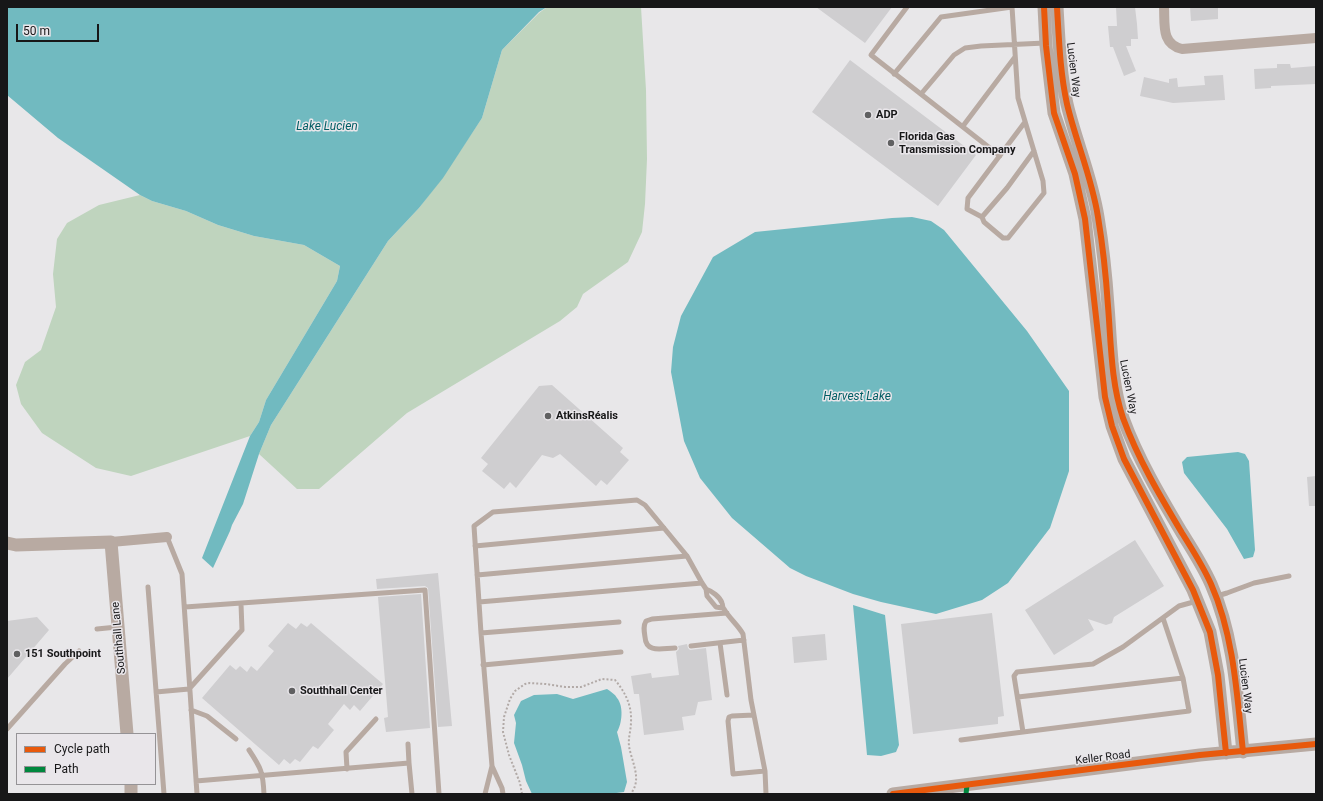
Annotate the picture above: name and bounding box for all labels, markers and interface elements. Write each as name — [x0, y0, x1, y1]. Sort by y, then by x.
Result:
scale bar — [18, 16, 101, 42]
text: 50 m — [23, 24, 50, 38]
street label: Lucien Way — [1063, 42, 1083, 98]
place label: ADP — [876, 108, 898, 122]
marker: ADP — [863, 110, 873, 120]
water label: Lake Lucien — [296, 120, 358, 134]
place label: Florida Gas Transmission Company — [899, 130, 1015, 156]
marker: Florida Gas Transmission Company — [886, 138, 896, 148]
street label: Lucien Way — [1116, 358, 1140, 416]
water label: Harvest Lake — [823, 390, 891, 404]
place label: AtkinsRéalis — [556, 409, 618, 423]
marker: AtkinsRéalis — [543, 411, 553, 421]
street label: Southhall Lane — [109, 601, 129, 675]
place label: 151 Southpoint — [25, 647, 101, 661]
marker: 151 Southpoint — [12, 649, 22, 659]
street label: Lucien Way — [1235, 658, 1255, 714]
place label: Southhall Center — [300, 684, 383, 698]
marker: Southhall Center — [287, 686, 297, 696]
legend — [16, 733, 156, 785]
text: Cycle path — [54, 742, 110, 756]
street label: Keller Road — [1075, 748, 1131, 768]
text: Path — [54, 762, 79, 776]

